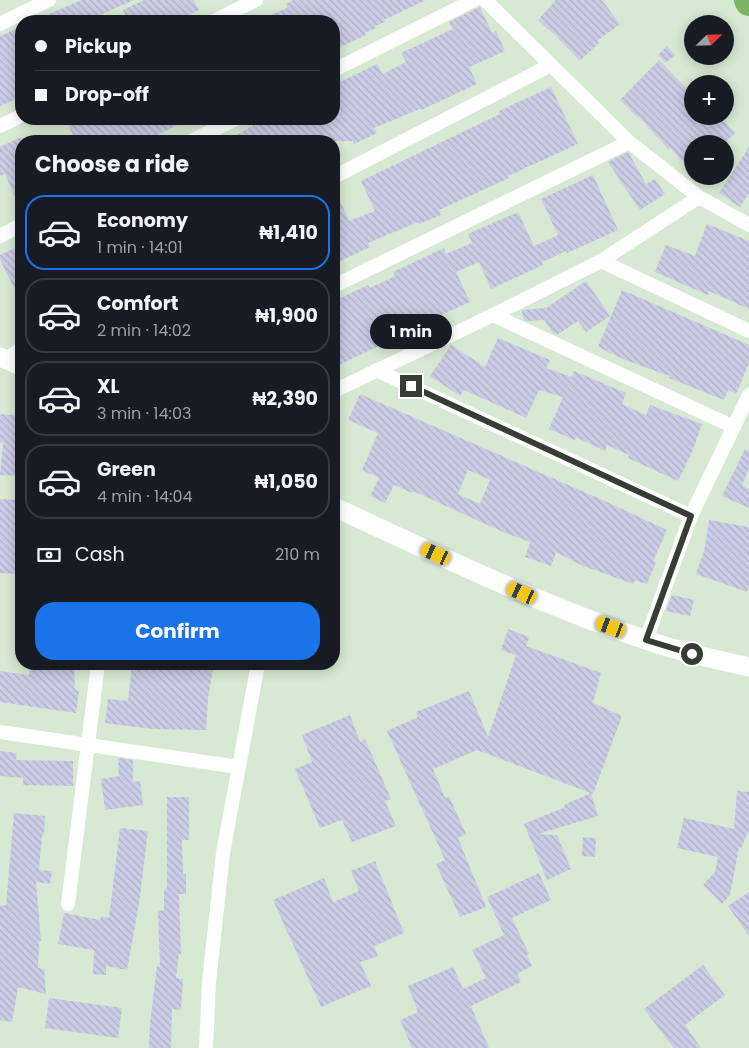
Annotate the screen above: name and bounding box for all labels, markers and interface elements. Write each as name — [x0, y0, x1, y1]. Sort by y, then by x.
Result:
north arrow — [684, 15, 734, 65]
map controls — [684, 15, 734, 185]
text: Pickup — [65, 33, 131, 60]
button: + — [684, 75, 734, 125]
text: Drop-off — [65, 81, 149, 108]
button: − — [684, 135, 734, 185]
text: Choose a ride — [35, 149, 189, 180]
text: Economy — [97, 207, 188, 234]
icon: car — [37, 210, 82, 255]
text: ₦1,410 — [259, 219, 318, 246]
text: 1 min · 14:01 — [97, 236, 183, 259]
text: Comfort — [97, 290, 179, 317]
icon: car — [37, 293, 82, 338]
text: ₦1,900 — [255, 302, 318, 329]
callout: 1 min — [370, 314, 452, 348]
text: 2 min · 14:02 — [97, 319, 191, 342]
text: 1 min — [390, 320, 432, 343]
text: XL — [97, 373, 120, 400]
route end — [400, 375, 422, 397]
icon: car — [37, 376, 82, 421]
text: ₦2,390 — [252, 385, 318, 412]
text: 3 min · 14:03 — [97, 402, 191, 425]
text: Green — [97, 456, 156, 483]
icon: car — [37, 459, 82, 504]
text: ₦1,050 — [255, 468, 318, 495]
text: 4 min · 14:04 — [97, 485, 193, 508]
icon: cash — [35, 541, 63, 569]
text: Cash — [75, 541, 125, 568]
car — [419, 541, 452, 567]
text: 210 m — [275, 543, 320, 566]
car — [505, 580, 538, 606]
button: Confirm — [35, 602, 320, 660]
car — [594, 615, 627, 639]
route start — [681, 643, 703, 665]

